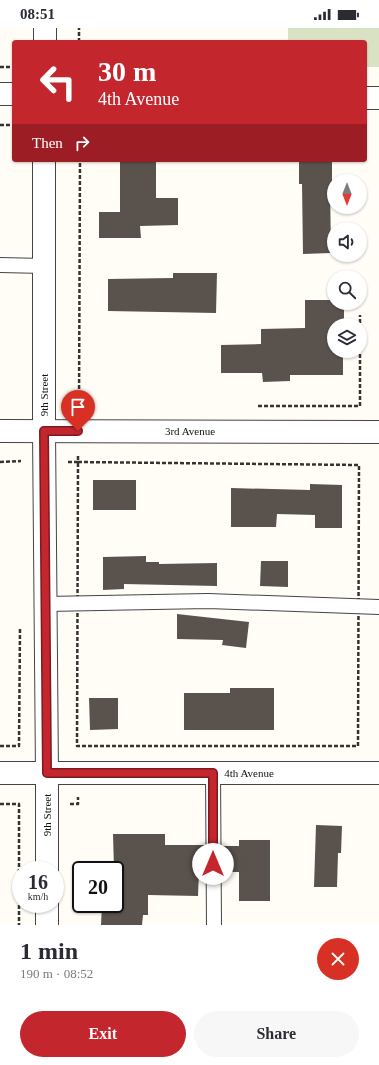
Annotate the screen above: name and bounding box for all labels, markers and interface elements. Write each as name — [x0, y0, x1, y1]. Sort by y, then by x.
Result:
text: 08:51 — [20, 6, 55, 22]
icon: left — [32, 56, 84, 108]
text: 30 m — [98, 56, 156, 87]
text: 4th Avenue — [98, 89, 179, 109]
icon: right — [71, 132, 93, 154]
text: Then — [32, 135, 63, 151]
north arrow — [327, 174, 367, 214]
map controls — [327, 174, 367, 358]
button: sound — [327, 222, 367, 262]
button: search — [327, 270, 367, 310]
button: layers — [327, 318, 367, 358]
street label: 9th Street — [38, 374, 50, 416]
pin — [61, 390, 95, 431]
icon: arrive — [67, 396, 89, 418]
street label: 3rd Avenue — [165, 425, 215, 437]
street label: 4th Avenue — [224, 767, 274, 779]
street label: 9th Street — [41, 794, 53, 836]
position arrow — [192, 843, 234, 885]
speed limit sign: 20 — [72, 861, 124, 913]
text: 16 — [28, 871, 48, 893]
text: km/h — [28, 891, 48, 902]
text: 1 min — [20, 938, 78, 964]
button: close — [317, 938, 359, 980]
text: 190 m · 08:52 — [20, 966, 93, 981]
button: Exit — [20, 1011, 186, 1057]
button: Share — [194, 1011, 359, 1057]

